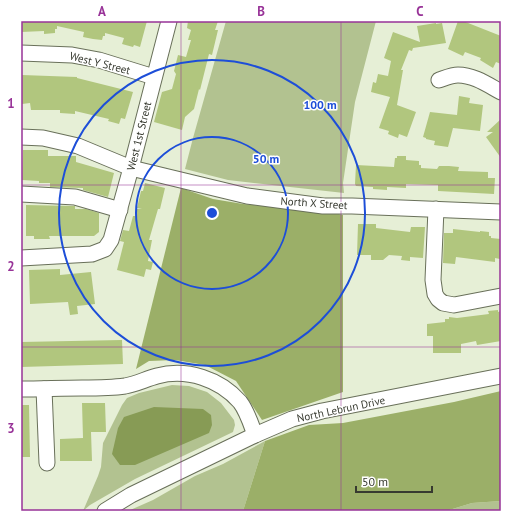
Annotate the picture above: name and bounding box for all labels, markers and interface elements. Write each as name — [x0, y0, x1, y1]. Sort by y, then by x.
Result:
text: A — [98, 3, 106, 20]
text: B — [257, 3, 265, 20]
text: C — [416, 3, 424, 20]
street label: West Y Street — [68, 49, 132, 77]
text: 1 — [7, 95, 15, 112]
text: 100 m — [303, 97, 337, 112]
street label: West 1st Street — [124, 100, 154, 172]
text: 50 m — [253, 151, 279, 166]
street label: North X Street — [280, 194, 348, 212]
centre of rings — [205, 206, 219, 220]
text: 2 — [7, 258, 15, 275]
street label: North Lebrun Drive — [296, 393, 387, 425]
text: 3 — [7, 420, 15, 437]
scale bar — [356, 468, 432, 494]
text: 50 m — [362, 474, 388, 489]

